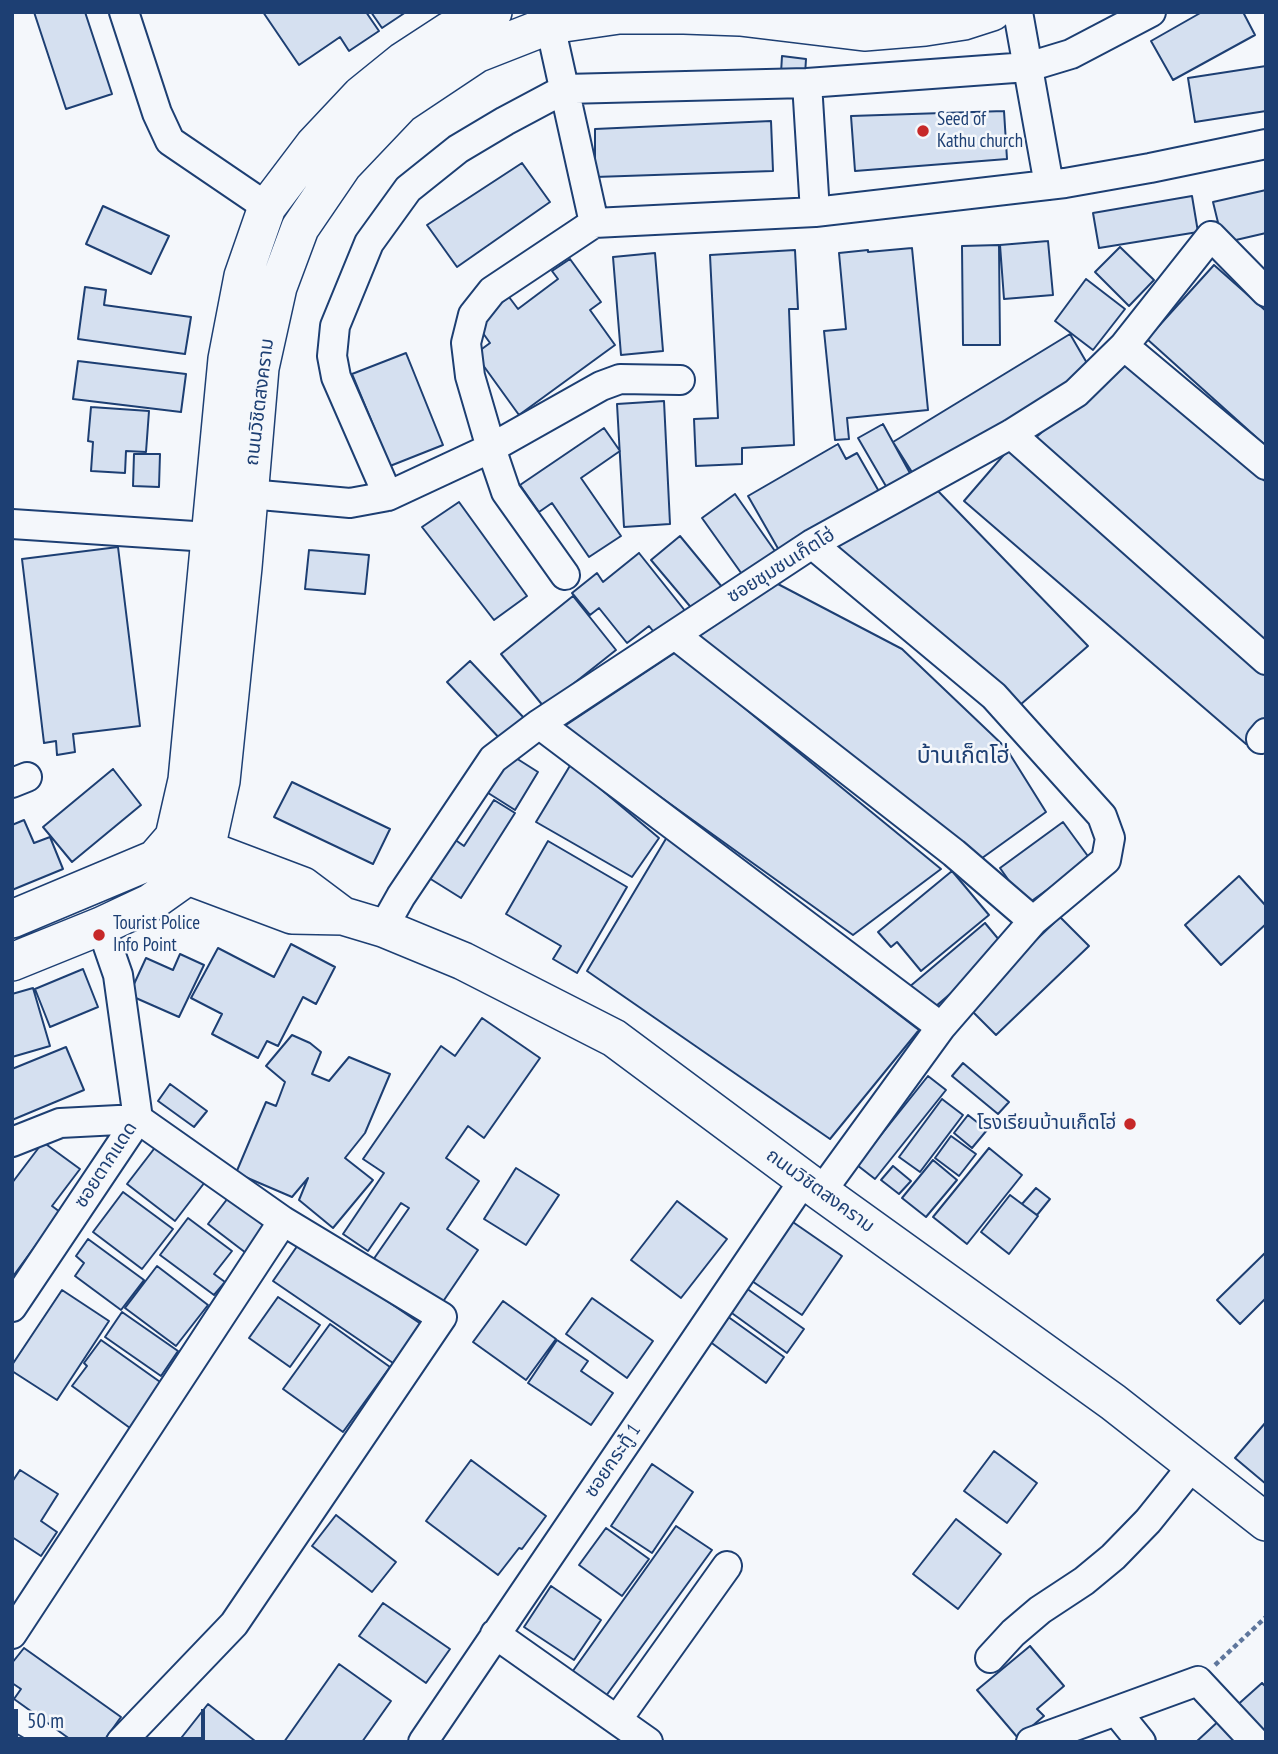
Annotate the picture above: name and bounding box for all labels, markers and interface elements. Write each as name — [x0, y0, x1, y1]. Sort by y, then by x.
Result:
place label: Seed of Kathu church — [937, 109, 1023, 153]
marker: Seed of Kathu church — [915, 123, 931, 139]
street label: ถนนวิชิตสงคราม — [241, 337, 279, 467]
street label: ซอยชุมชนเก็ตโฮ่ — [723, 524, 839, 608]
district label: บ้านเก็ตโฮ่ — [917, 742, 1009, 770]
place label: Tourist Police Info Point — [113, 913, 200, 957]
marker: Tourist Police Info Point — [91, 927, 107, 943]
place label: โรงเรียนบ้านเก็ตโฮ่ — [977, 1113, 1116, 1135]
marker: โรงเรียนบ้านเก็ตโฮ่ — [1122, 1116, 1138, 1132]
street label: ซอยตากแดด — [70, 1118, 142, 1212]
street label: ถนนวิชิตสงคราม — [762, 1144, 878, 1238]
street label: ซอยกระทู้ 1 — [580, 1420, 646, 1502]
scale bar — [18, 1694, 208, 1738]
text: 50 m — [27, 1707, 64, 1734]

